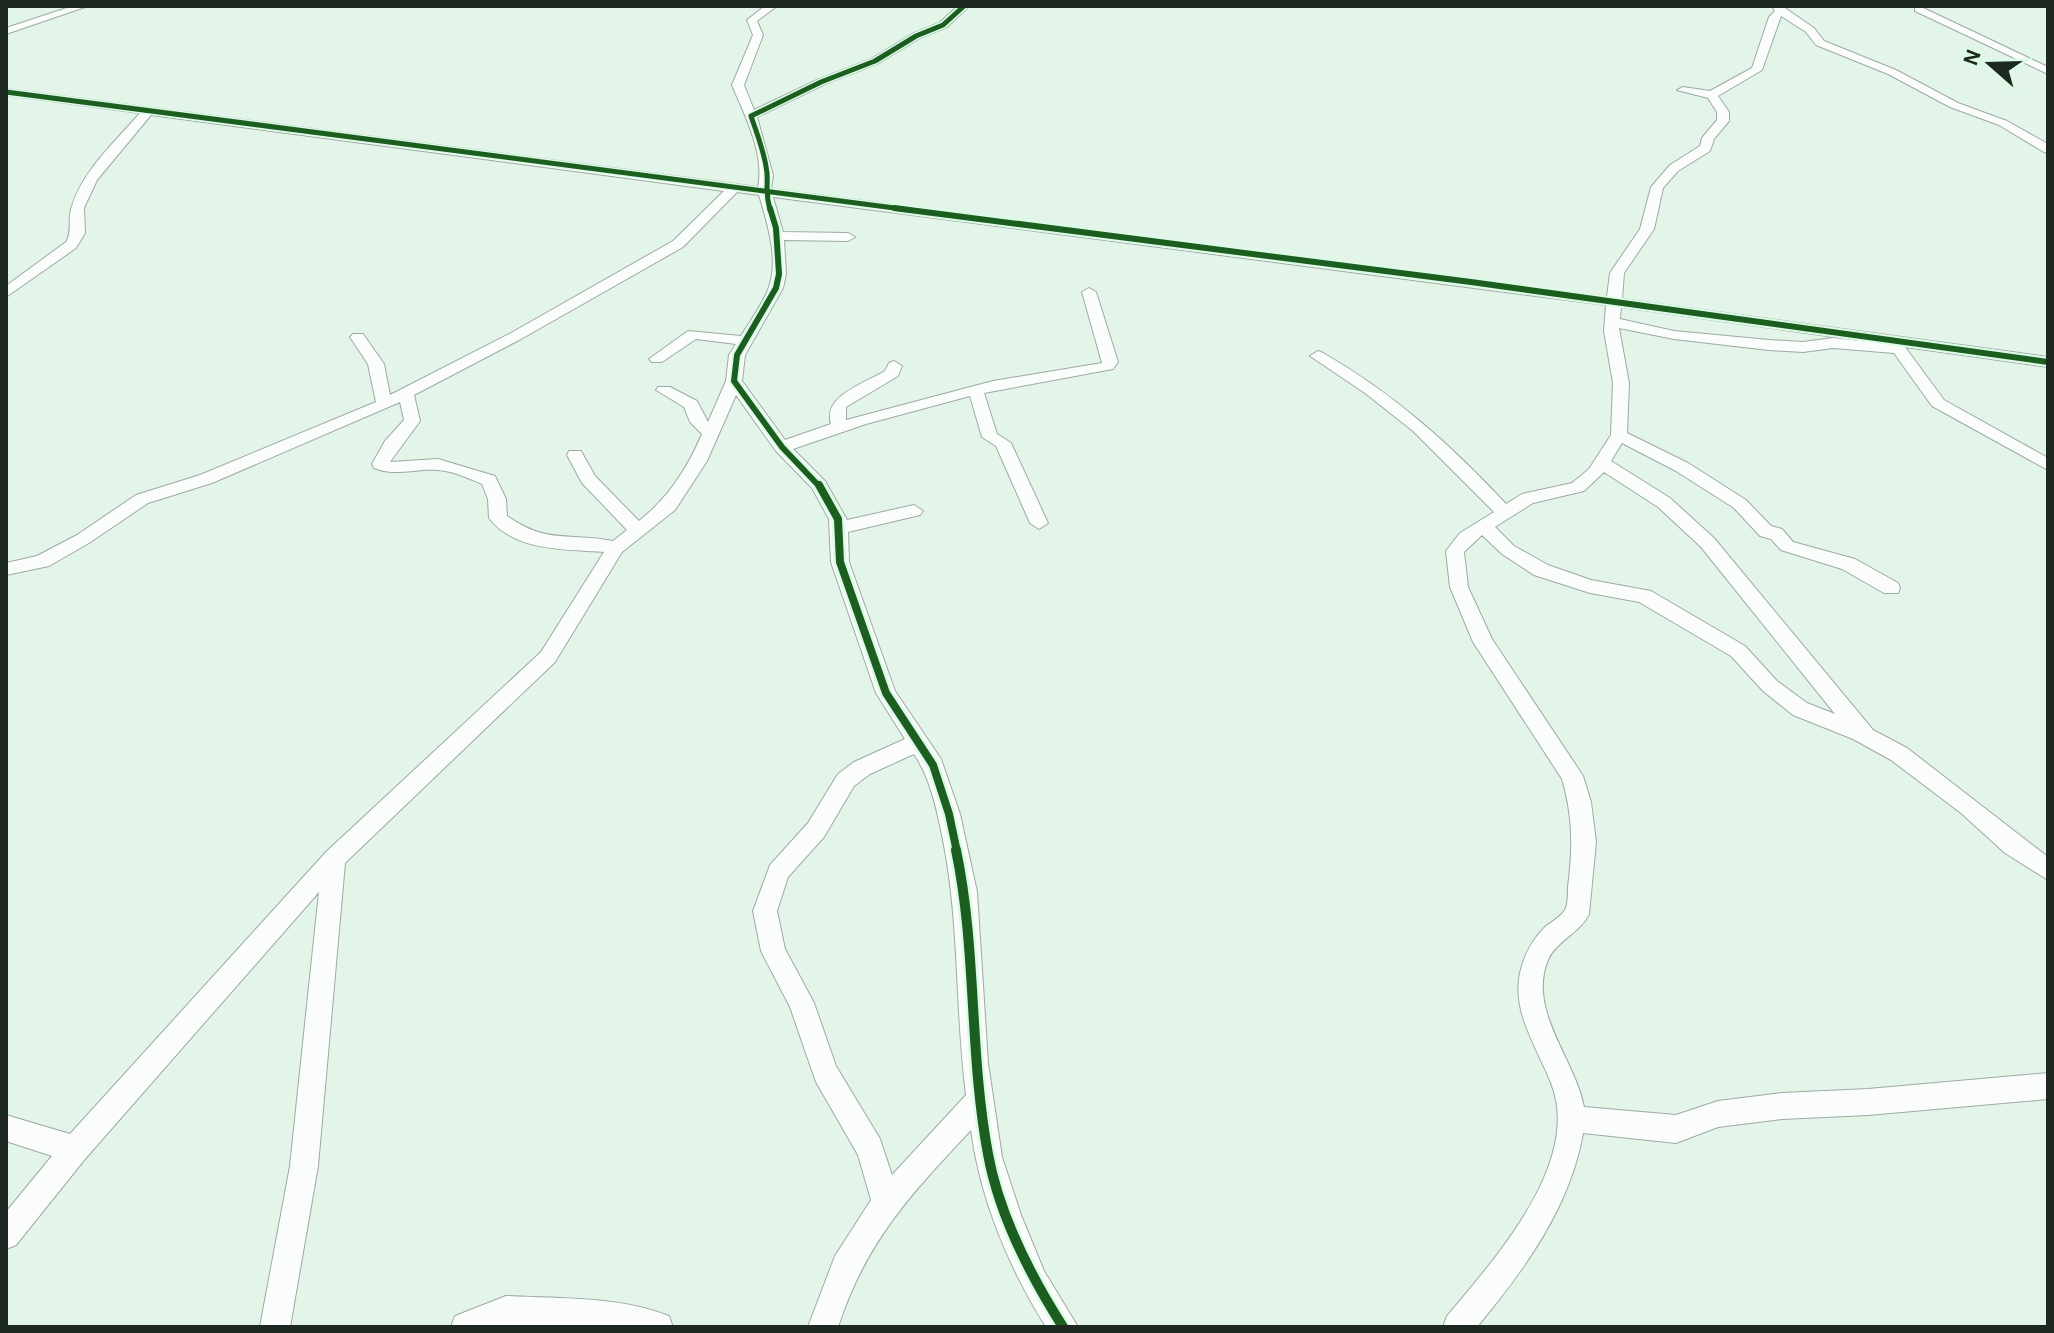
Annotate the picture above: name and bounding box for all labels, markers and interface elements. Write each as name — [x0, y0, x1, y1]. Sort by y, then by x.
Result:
north arrow — [1950, 24, 2030, 104]
text: N — [1959, 47, 1985, 68]

